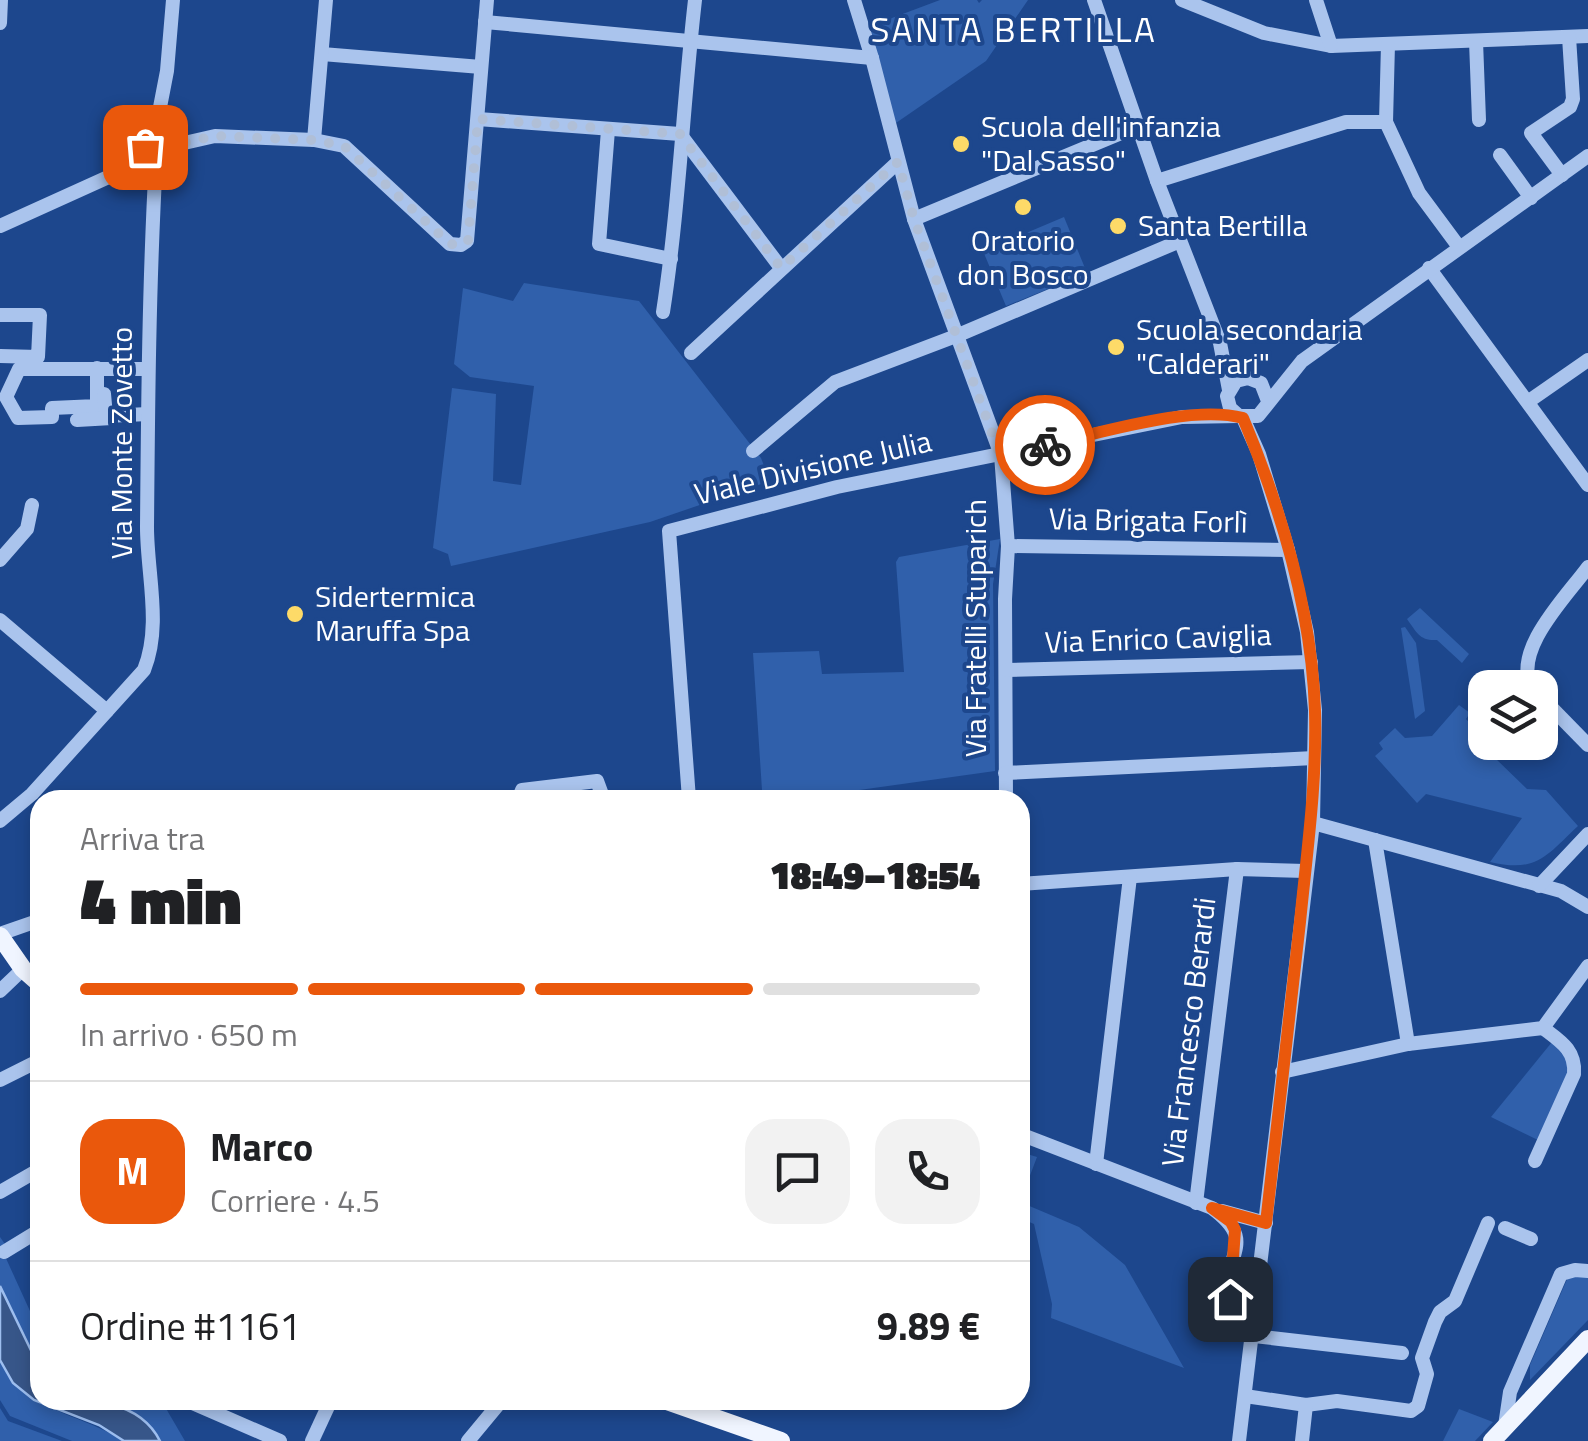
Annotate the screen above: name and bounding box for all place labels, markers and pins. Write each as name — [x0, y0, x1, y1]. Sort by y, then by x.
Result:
place label: Scuola dell'infanzia "Dal Sasso" — [981, 103, 1221, 183]
pin — [103, 105, 188, 190]
marker: Scuola dell'infanzia "Dal Sasso" — [950, 133, 972, 155]
marker: Oratorio don Bosco — [1012, 196, 1034, 218]
place label: Santa Bertilla — [1138, 202, 1307, 248]
marker: Santa Bertilla — [1107, 215, 1129, 237]
place label: Oratorio don Bosco — [957, 217, 1089, 297]
place label: Scuola secondaria "Calderari" — [1136, 306, 1363, 386]
marker: Scuola secondaria "Calderari" — [1105, 336, 1127, 358]
place label: Sidertermica Maruffa Spa — [315, 573, 475, 653]
marker: Sidertermica Maruffa Spa — [284, 603, 306, 625]
pin — [1188, 1257, 1273, 1342]

